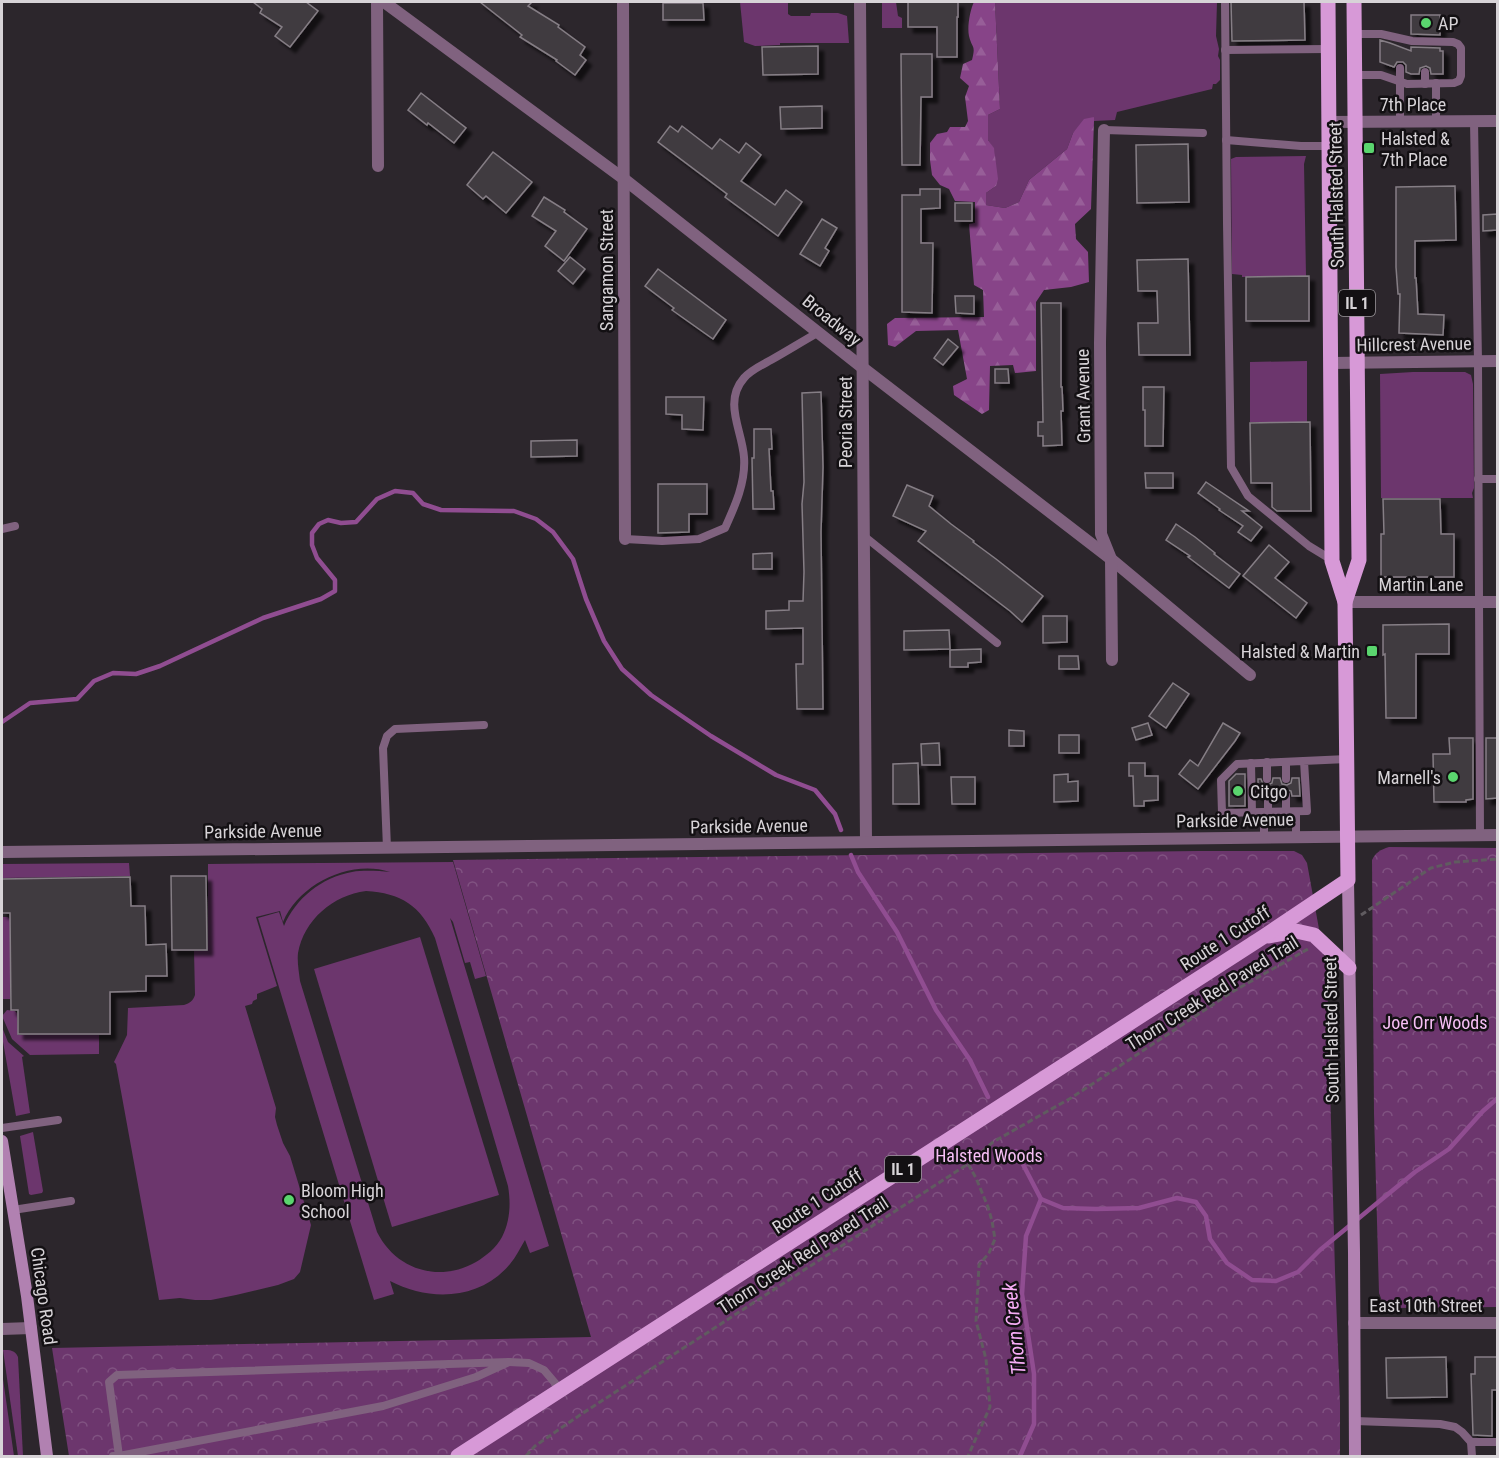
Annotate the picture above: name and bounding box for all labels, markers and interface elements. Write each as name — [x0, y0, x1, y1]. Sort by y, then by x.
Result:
place label: AP — [1438, 13, 1458, 34]
marker: AP — [1419, 16, 1433, 30]
street label: 7th Place — [1380, 94, 1446, 115]
street label: South Halsted Street — [1324, 122, 1348, 268]
place label: Halsted & 7th Place — [1381, 128, 1450, 170]
marker: Halsted & 7th Place — [1362, 141, 1376, 155]
street label: Sangamon Street — [596, 209, 617, 331]
street label: Broadway — [798, 290, 866, 350]
road number: IL 1 — [1339, 290, 1375, 316]
street label: Hillcrest Avenue — [1356, 332, 1472, 356]
street label: Grant Avenue — [1072, 349, 1094, 443]
street label: Peoria Street — [835, 376, 856, 468]
street label: Martin Lane — [1379, 574, 1463, 595]
place label: Halsted & Martin — [1241, 641, 1360, 662]
marker: Halsted & Martin — [1365, 644, 1379, 658]
place label: Marnell's — [1377, 767, 1441, 788]
marker: Marnell's — [1446, 770, 1460, 784]
place label: Citgo — [1250, 781, 1288, 802]
marker: Citgo — [1231, 784, 1245, 798]
street label: Parkside Avenue — [1176, 808, 1294, 832]
street label: Parkside Avenue — [690, 814, 808, 838]
street label: Parkside Avenue — [204, 819, 322, 843]
street label: Route 1 Cutoff — [1176, 901, 1274, 975]
street label: Thorn Creek Red Paved Trail — [1122, 931, 1302, 1055]
street label: South Halsted Street — [1319, 957, 1343, 1103]
park label: Joe Orr Woods — [1383, 1012, 1487, 1033]
park label: Halsted Woods — [935, 1145, 1043, 1166]
road number: IL 1 — [885, 1156, 921, 1182]
street label: Route 1 Cutoff — [768, 1164, 866, 1238]
place label: Bloom High School — [301, 1180, 384, 1222]
street label: Thorn Creek Red Paved Trail — [714, 1192, 892, 1318]
marker: Bloom High School — [282, 1193, 296, 1207]
street label: Chicago Road — [27, 1246, 61, 1346]
water label: Thorn Creek — [997, 1280, 1031, 1376]
street label: East 10th Street — [1369, 1295, 1483, 1316]

